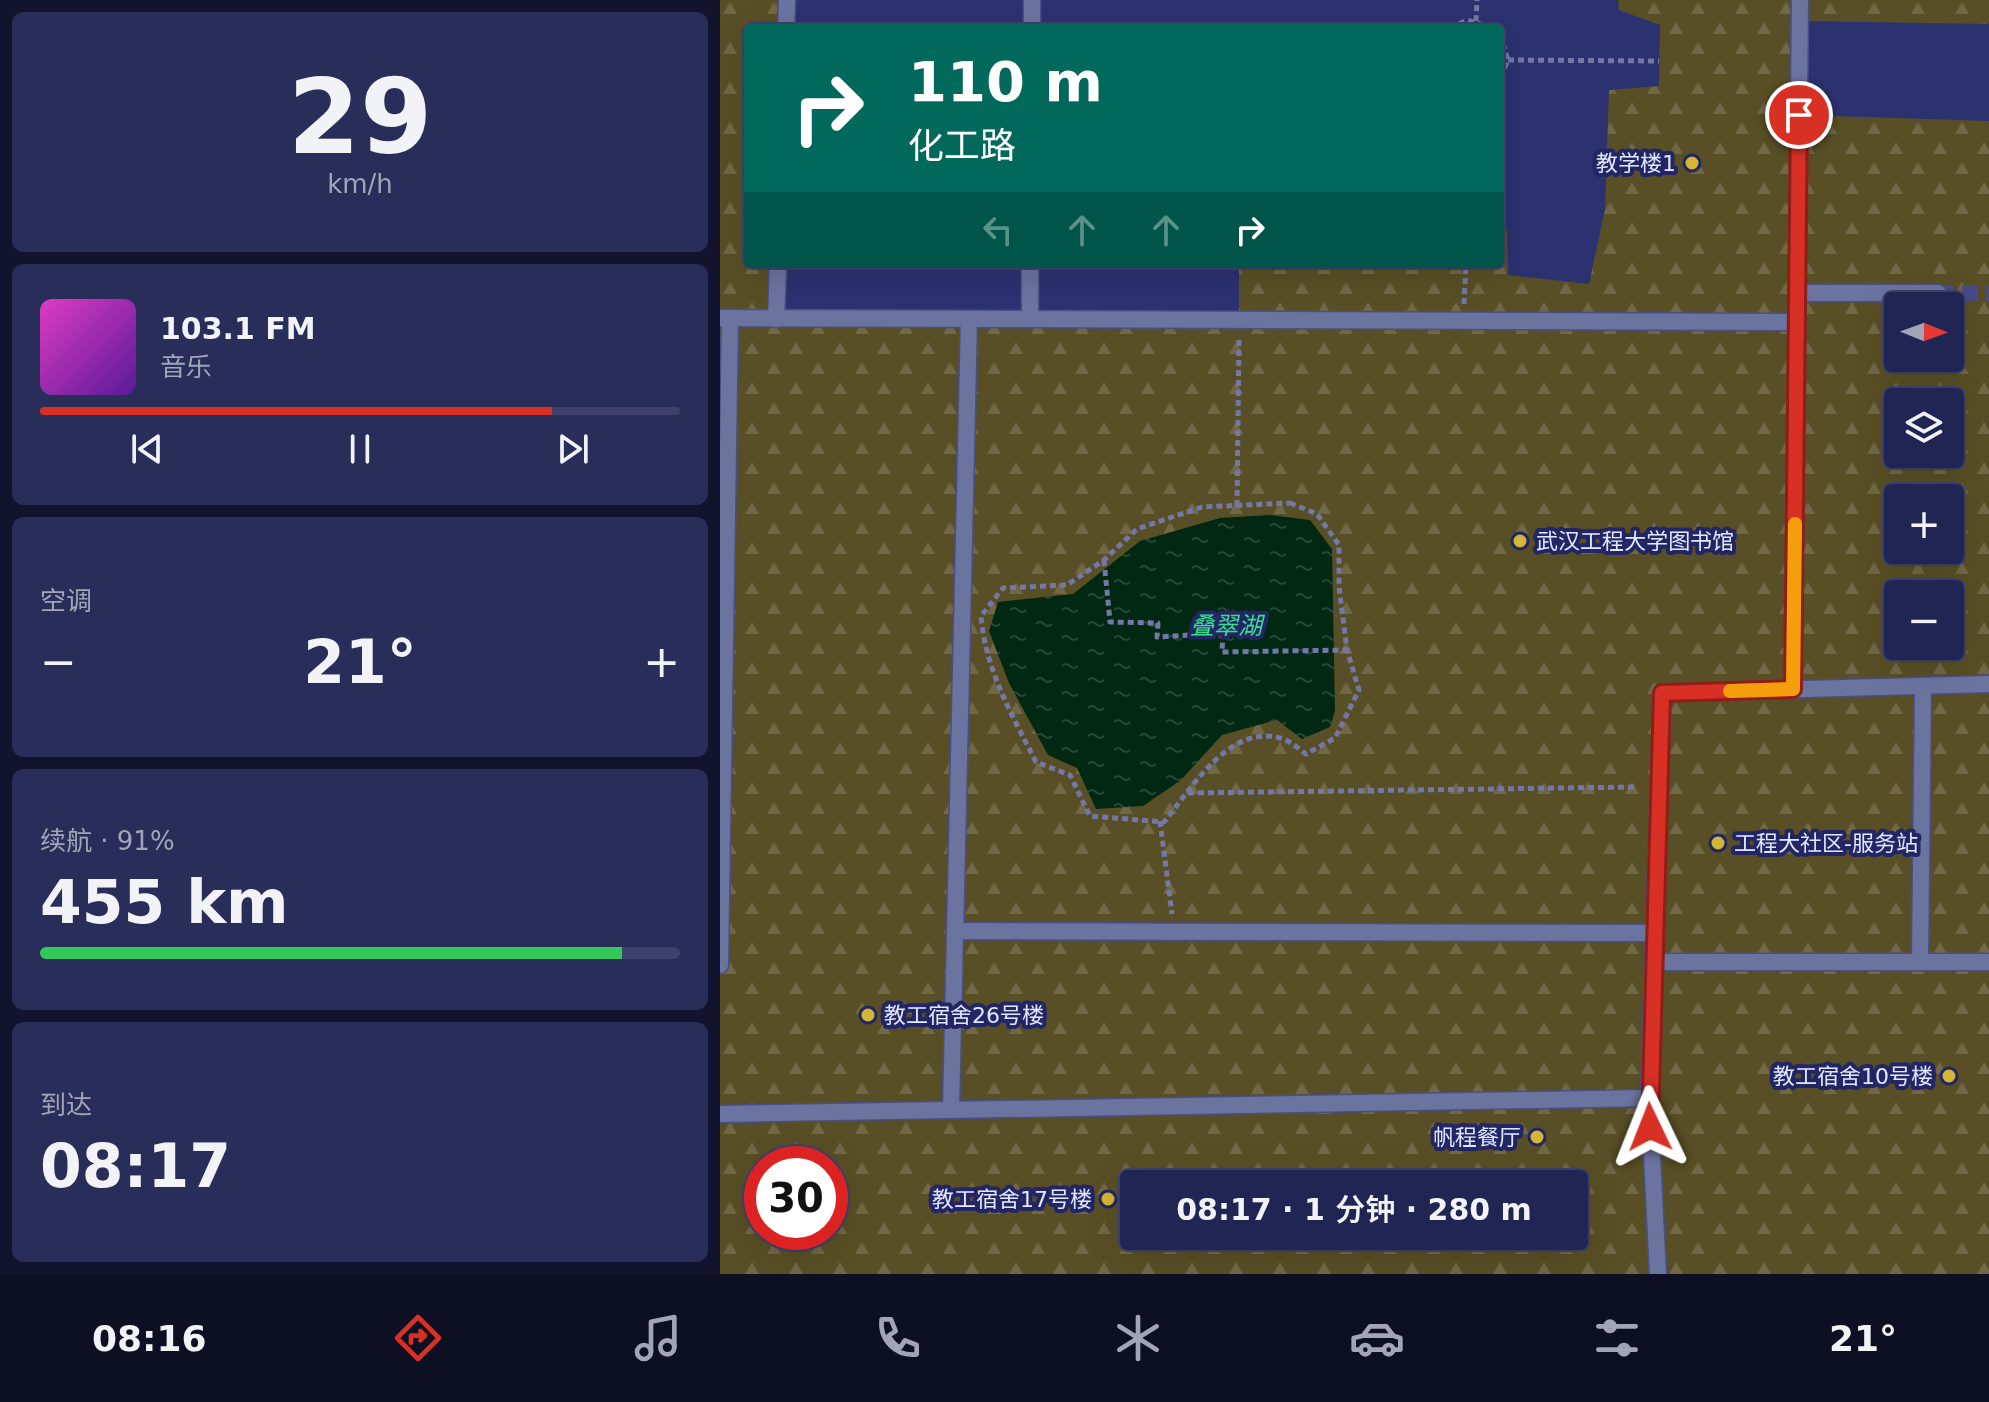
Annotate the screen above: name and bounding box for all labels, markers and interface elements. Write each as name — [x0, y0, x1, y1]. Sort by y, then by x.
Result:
text: 110 m — [908, 49, 1103, 114]
text: 29 — [288, 56, 432, 178]
icon: right — [776, 56, 880, 160]
pin — [1765, 81, 1833, 149]
icon: arrive — [1777, 93, 1821, 137]
text: 化工路 — [908, 125, 1016, 166]
place label: 教学楼1 — [1596, 151, 1676, 176]
marker: 教学楼1 — [1683, 154, 1701, 172]
text: km/h — [327, 169, 393, 199]
icon: left — [976, 208, 1020, 252]
icon: ahead — [1060, 208, 1104, 252]
icon: ahead — [1144, 208, 1188, 252]
icon: right — [1228, 208, 1272, 252]
north arrow — [1884, 292, 1964, 372]
map controls — [1884, 292, 1964, 660]
text: 103.1 FM — [160, 311, 316, 346]
text: 音乐 — [160, 352, 212, 382]
button: layers — [1884, 388, 1964, 468]
icon: previous — [125, 427, 169, 471]
icon: pause — [338, 427, 382, 471]
icon: next — [551, 427, 595, 471]
button: + — [1884, 484, 1964, 564]
place label: 武汉工程大学图书馆 — [1536, 529, 1734, 554]
marker: 武汉工程大学图书馆 — [1511, 532, 1529, 550]
button: − — [1884, 580, 1964, 660]
text: 空调 — [40, 586, 92, 616]
water label: 叠翠湖 — [1190, 612, 1266, 640]
text: 21° — [303, 627, 417, 697]
text: − — [40, 636, 77, 687]
text: + — [643, 636, 680, 687]
text: 续航 · 91% — [40, 826, 175, 856]
place label: 工程大社区-服务站 — [1734, 831, 1918, 856]
marker: 工程大社区-服务站 — [1709, 834, 1727, 852]
text: 455 km — [40, 867, 289, 937]
place label: 教工宿舍26号楼 — [884, 1003, 1044, 1028]
marker: 教工宿舍26号楼 — [859, 1006, 877, 1024]
place label: 教工宿舍10号楼 — [1773, 1064, 1933, 1089]
marker: 教工宿舍10号楼 — [1940, 1067, 1958, 1085]
position arrow — [1608, 1085, 1692, 1169]
text: 到达 — [40, 1090, 92, 1120]
place label: 帆程餐厅 — [1433, 1125, 1521, 1150]
marker: 帆程餐厅 — [1528, 1128, 1546, 1146]
text: 08:17 — [40, 1131, 231, 1201]
speed limit sign: 30 — [744, 1146, 848, 1250]
place label: 教工宿舍17号楼 — [932, 1187, 1092, 1212]
marker: 教工宿舍17号楼 — [1099, 1190, 1117, 1208]
text: 08:17 · 1 分钟 · 280 m — [1176, 1192, 1532, 1227]
icon: directions — [390, 1310, 446, 1366]
icon: music — [630, 1310, 686, 1366]
icon: phone — [870, 1310, 926, 1366]
icon: climate — [1110, 1310, 1166, 1366]
icon: car — [1349, 1310, 1405, 1366]
icon: filters — [1589, 1310, 1645, 1366]
text: 08:16 — [92, 1318, 206, 1359]
text: 21° — [1829, 1318, 1897, 1359]

